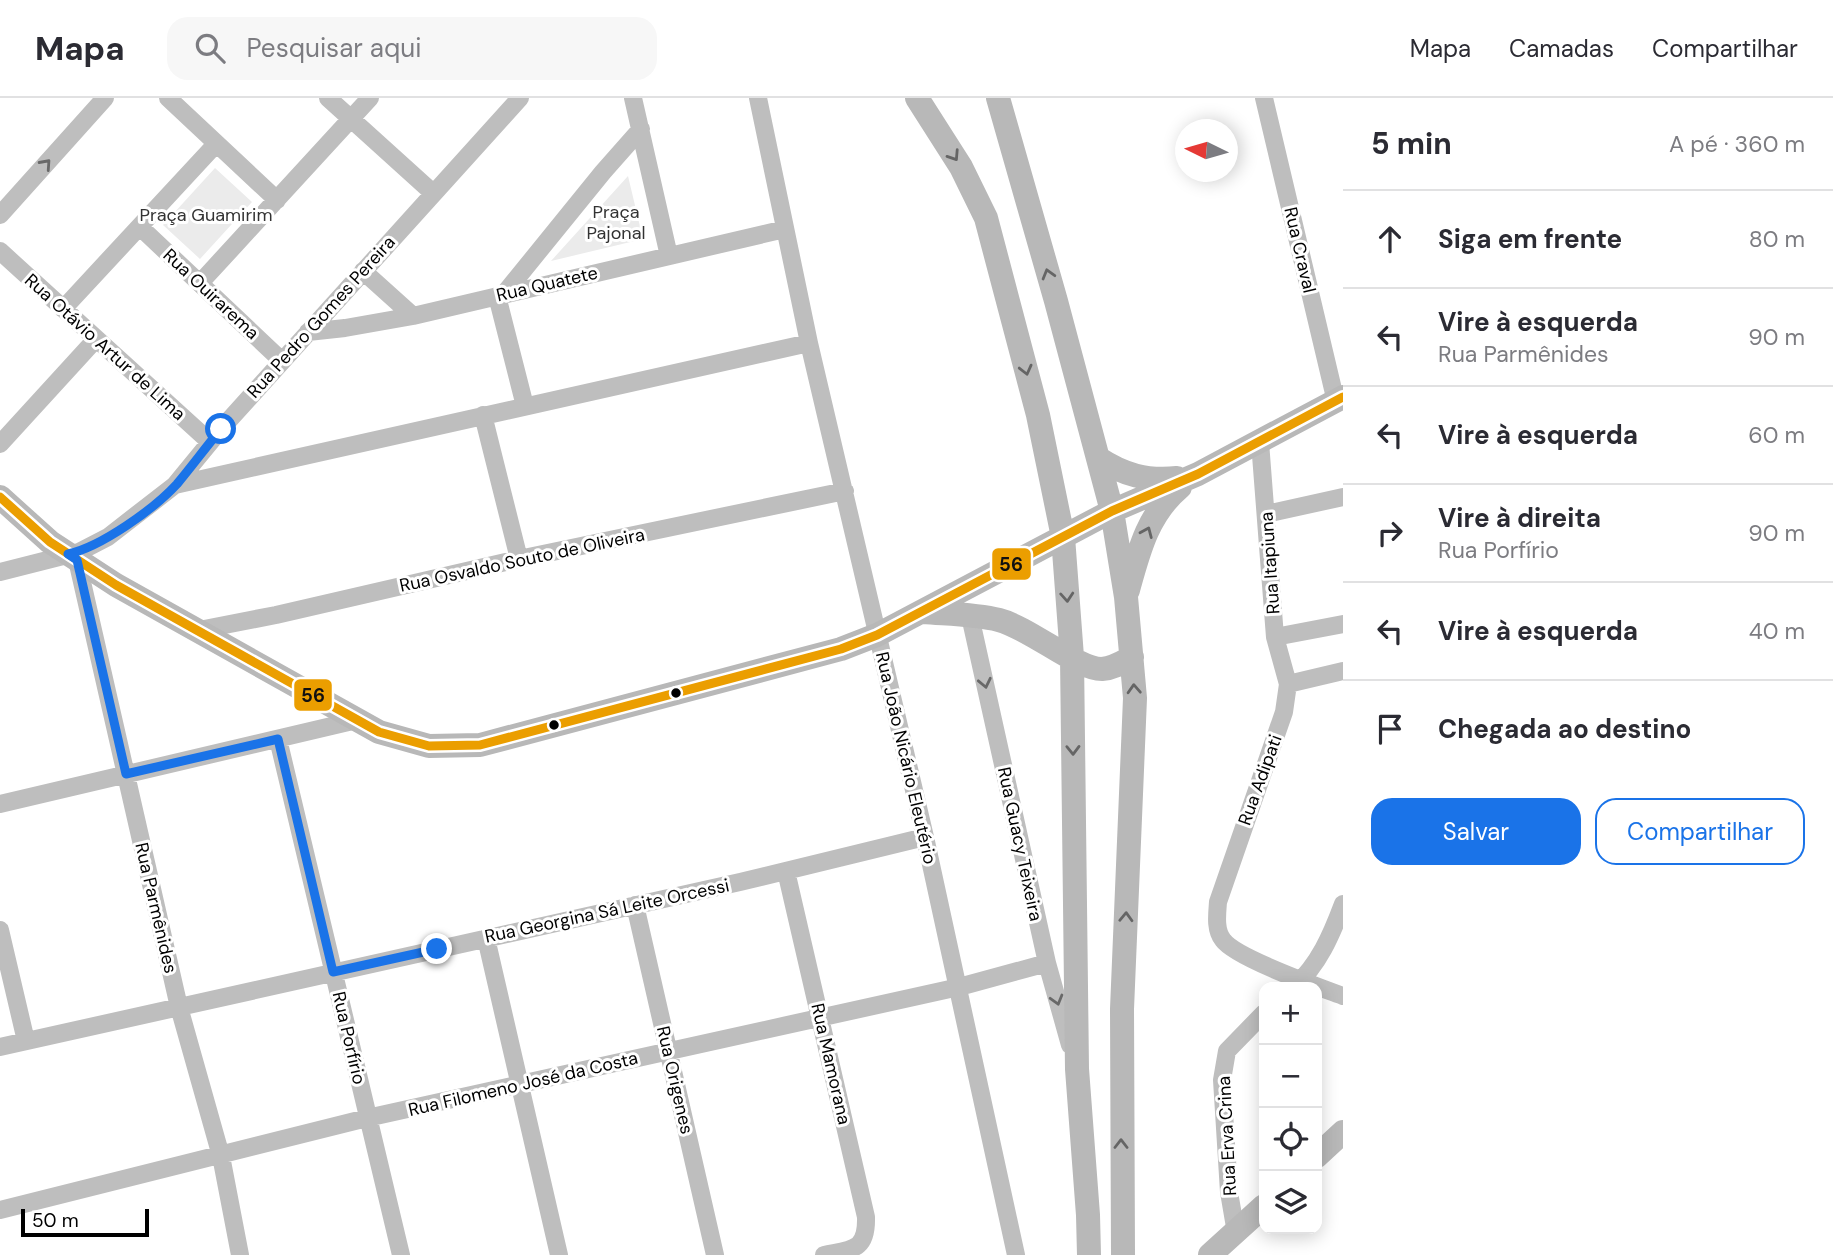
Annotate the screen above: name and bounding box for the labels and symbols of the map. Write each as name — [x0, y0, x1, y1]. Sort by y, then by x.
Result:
north arrow — [1175, 119, 1238, 182]
one-way arrow — [946, 148, 959, 161]
one-way arrow — [38, 159, 50, 172]
park label: Praça Pajonal — [586, 200, 646, 245]
park label: Praça Guamirim — [140, 203, 272, 227]
street label: Rua Craval — [1278, 205, 1322, 295]
street label: Rua Pedro Gomes Pereira — [242, 231, 400, 403]
street label: Rua Ouirarema — [158, 243, 264, 345]
street label: Rua Quatete — [494, 261, 600, 307]
street label: Rua Otávio Artur de Lima — [19, 268, 191, 426]
one-way arrow — [1042, 268, 1057, 280]
one-way arrow — [1018, 364, 1032, 376]
route start — [205, 413, 236, 444]
street label: Rua Itapiuna — [1254, 511, 1286, 615]
street label: Rua Osvaldo Souto de Oliveira — [397, 522, 647, 598]
one-way arrow — [1138, 527, 1152, 539]
line badge: 56 — [991, 547, 1032, 581]
text: 56 — [999, 552, 1023, 577]
one-way arrow — [1059, 592, 1074, 603]
street label: Rua João Nicário Eleutério — [870, 649, 942, 867]
one-way arrow — [976, 677, 991, 689]
line badge: 56 — [293, 678, 333, 712]
text: 56 — [301, 683, 325, 708]
one-way arrow — [1127, 683, 1142, 694]
unlabelled marker — [669, 686, 683, 700]
unlabelled marker — [547, 718, 561, 732]
street label: Rua Adipati — [1233, 731, 1287, 829]
one-way arrow — [1065, 745, 1081, 755]
street label: Rua Guacy Teixeira — [992, 765, 1048, 923]
street label: Rua Parmênides — [129, 840, 183, 976]
street label: Rua Georgina Sá Leite Orcessi — [482, 873, 732, 949]
one-way arrow — [1118, 911, 1133, 922]
route end — [421, 933, 452, 964]
street label: Rua Porfírio — [327, 989, 371, 1087]
one-way arrow — [1049, 994, 1064, 1006]
street label: Rua Mamorana — [805, 1001, 857, 1127]
street label: Rua Origenes — [651, 1024, 699, 1136]
street label: Rua Filomeno José da Costa — [406, 1046, 640, 1122]
street label: Rua Erva Crina — [1212, 1075, 1242, 1197]
one-way arrow — [1113, 1138, 1129, 1149]
scale bar — [21, 1206, 149, 1238]

